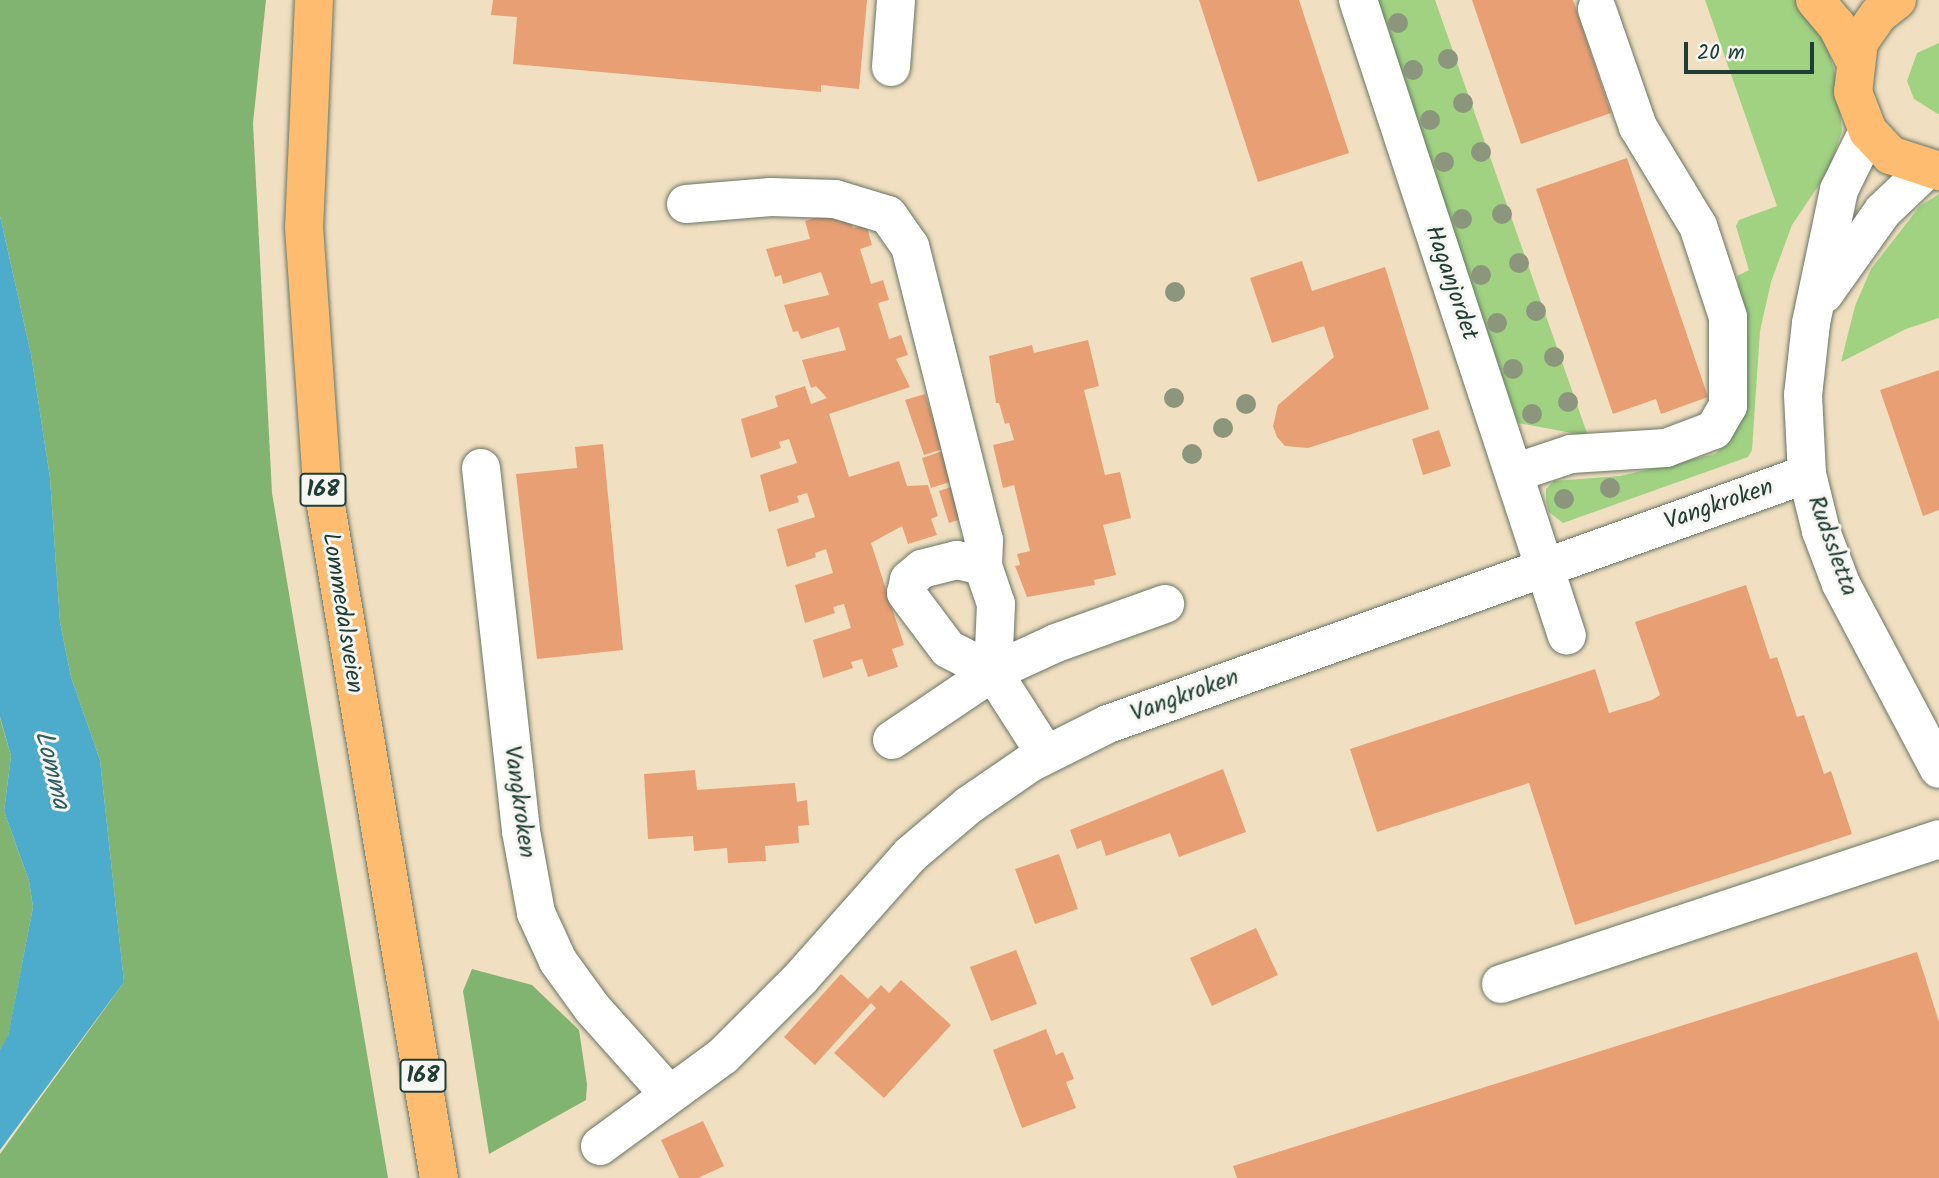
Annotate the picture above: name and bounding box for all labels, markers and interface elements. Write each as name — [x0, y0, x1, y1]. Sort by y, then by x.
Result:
scale bar — [1687, 28, 1816, 72]
text: 20 m — [1697, 37, 1745, 70]
street label: Haganjordet — [1418, 222, 1484, 344]
road number: 168 — [298, 470, 348, 510]
street label: Vangkroken — [1661, 473, 1777, 537]
street label: Rudssletta — [1801, 492, 1863, 600]
street label: Lommedalsveien — [315, 530, 369, 696]
street label: Vangkroken — [1127, 663, 1243, 729]
water label: Lomma — [26, 728, 76, 812]
street label: Vangkroken — [497, 744, 541, 860]
road number: 168 — [398, 1056, 448, 1096]

